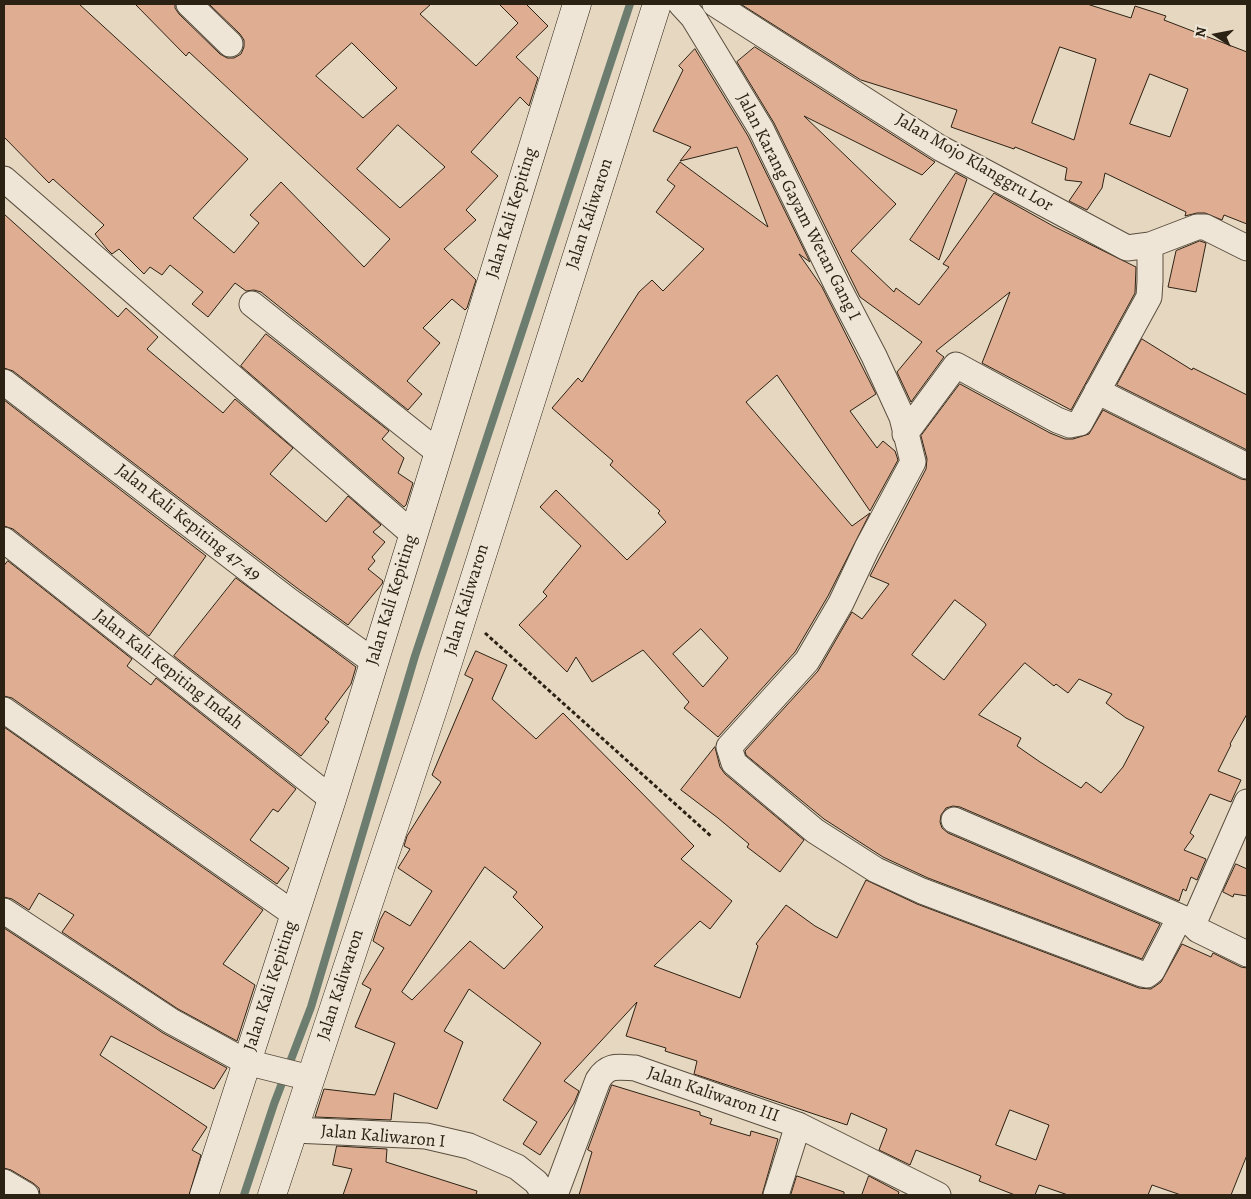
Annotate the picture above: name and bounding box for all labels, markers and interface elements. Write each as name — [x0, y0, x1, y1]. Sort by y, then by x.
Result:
north arrow — [1191, 10, 1241, 60]
text: N — [1190, 25, 1211, 39]
street label: Jalan Karang Gayam Wetan Gang I — [731, 90, 865, 324]
street label: Jalan Mojo Klanggru Lor — [892, 109, 1056, 217]
street label: Jalan Kali Kepiting — [482, 145, 542, 281]
street label: Jalan Kaliwaron — [562, 156, 618, 272]
street label: Jalan Kali Kepiting 47-49 — [111, 460, 265, 586]
street label: Jalan Kali Kepiting — [362, 532, 422, 668]
street label: Jalan Kaliwaron — [440, 542, 494, 658]
street label: Jalan Kali Kepiting Indah — [89, 605, 247, 735]
street label: Jalan Kali Kepiting — [240, 918, 302, 1054]
street label: Jalan Kaliwaron — [313, 927, 369, 1043]
street label: Jalan Kaliwaron III — [644, 1062, 782, 1128]
street label: Jalan Kaliwaron I — [320, 1121, 446, 1153]

